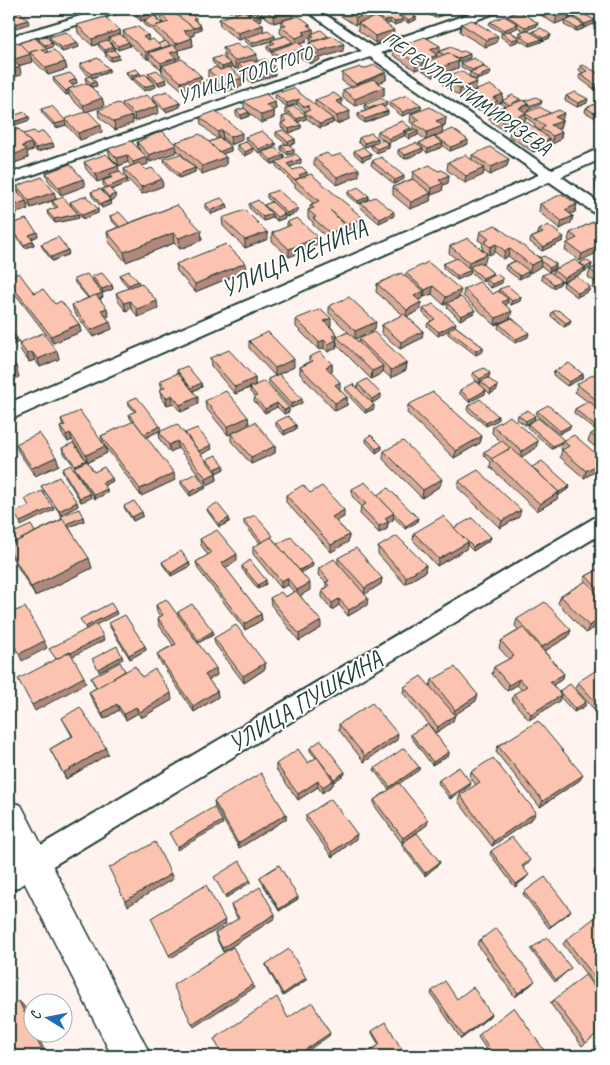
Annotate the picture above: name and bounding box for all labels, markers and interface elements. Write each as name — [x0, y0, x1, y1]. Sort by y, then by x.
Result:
street label: ПЕРЕУЛОК ТИМИРЯЗЕВА — [378, 25, 557, 161]
street label: УЛИЦА ТОЛСТОГО — [174, 40, 318, 110]
street label: УЛИЦА ЛЕНИНА — [216, 212, 372, 304]
street label: УЛИЦА ПУШКИНА — [223, 643, 388, 759]
north arrow — [22, 992, 72, 1042]
text: С — [27, 1009, 45, 1021]

